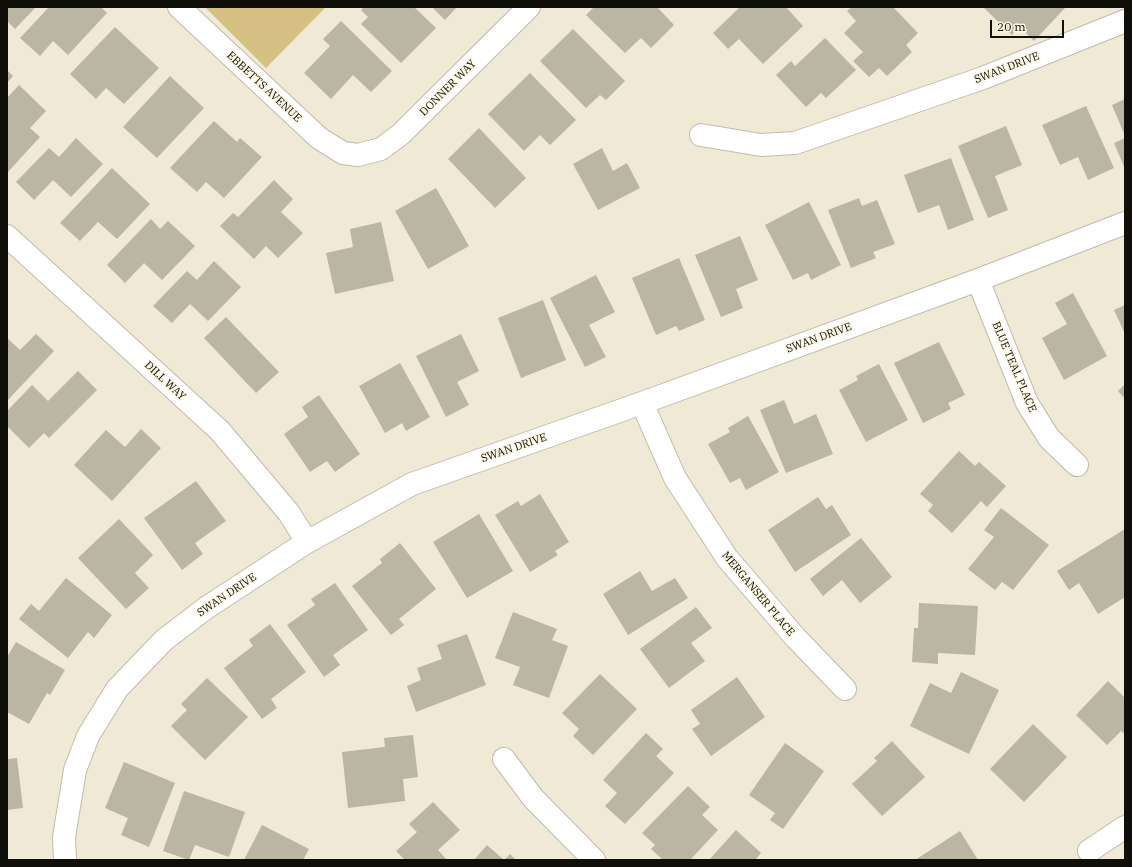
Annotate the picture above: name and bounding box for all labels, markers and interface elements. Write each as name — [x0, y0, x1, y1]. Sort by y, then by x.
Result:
scale bar — [992, 12, 1066, 38]
text: 20 m — [997, 19, 1026, 34]
street label: EBBETTS AVENUE — [224, 49, 304, 125]
street label: SWAN DRIVE — [973, 50, 1041, 86]
street label: DONNER WAY — [417, 57, 479, 119]
street label: SWAN DRIVE — [785, 320, 853, 356]
street label: BLUE TEAL PLACE — [989, 320, 1039, 414]
street label: DILL WAY — [142, 359, 188, 403]
street label: SWAN DRIVE — [479, 431, 549, 465]
street label: MERGANSER PLACE — [719, 549, 797, 639]
street label: SWAN DRIVE — [195, 570, 259, 620]

